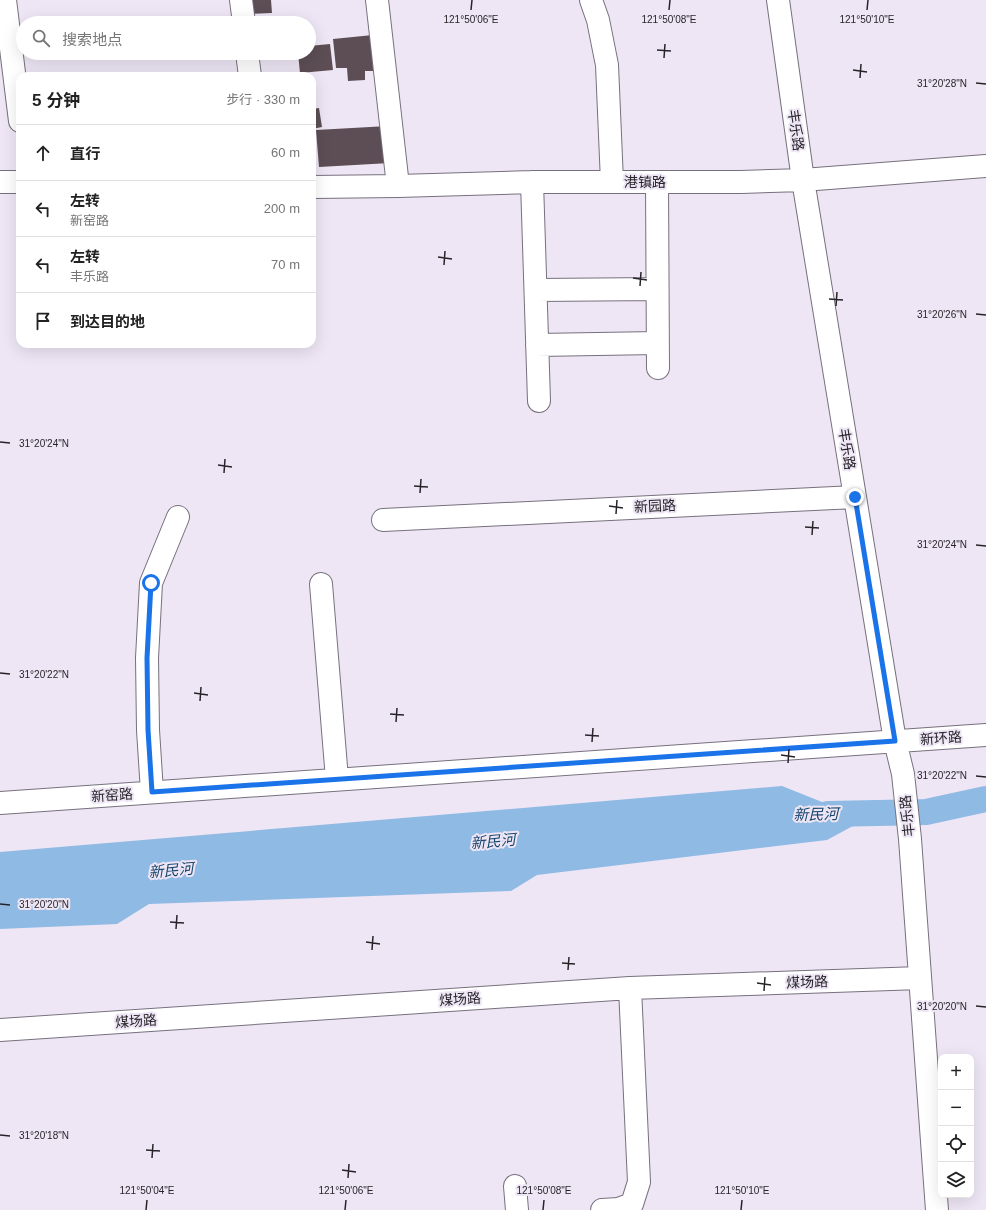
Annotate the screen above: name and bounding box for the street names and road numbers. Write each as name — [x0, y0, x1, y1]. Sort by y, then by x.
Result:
street label: 丰乐路 — [785, 108, 807, 152]
street label: 港镇路 — [624, 174, 666, 190]
street label: 丰乐路 — [836, 427, 858, 471]
street label: 新园路 — [634, 497, 676, 515]
street label: 新环路 — [919, 729, 963, 747]
street label: 新窑路 — [90, 786, 134, 804]
street label: 丰乐路 — [897, 794, 917, 838]
street label: 煤场路 — [786, 973, 828, 991]
street label: 煤场路 — [438, 990, 482, 1008]
street label: 煤场路 — [114, 1012, 158, 1030]

